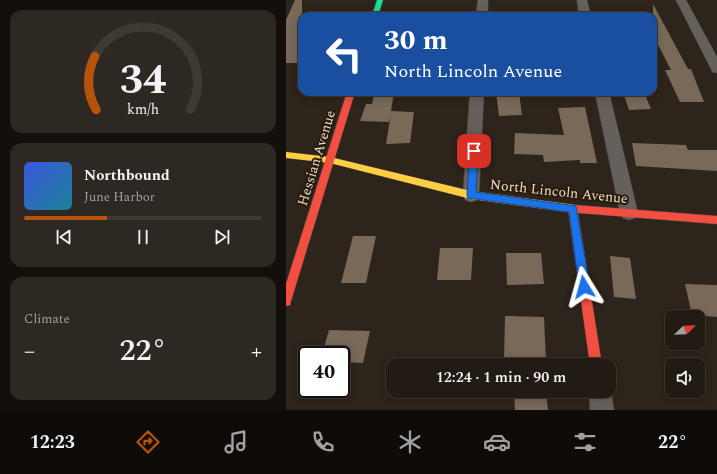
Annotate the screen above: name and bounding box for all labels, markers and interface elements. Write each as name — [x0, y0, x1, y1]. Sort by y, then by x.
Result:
text: 30 m — [384, 19, 448, 62]
icon: left — [318, 28, 370, 80]
text: 34 — [120, 48, 166, 111]
text: North Lincoln Avenue — [384, 58, 562, 85]
text: km/h — [127, 98, 159, 120]
street label: Hessian Avenue — [292, 107, 341, 209]
pin — [457, 134, 491, 168]
icon: arrive — [463, 140, 485, 162]
text: Northbound — [84, 164, 170, 187]
street label: North Lincoln Avenue — [489, 174, 629, 209]
text: June Harbor — [84, 187, 155, 207]
icon: previous — [53, 226, 75, 248]
icon: pause — [132, 226, 154, 248]
icon: next — [211, 226, 233, 248]
position arrow — [563, 266, 605, 308]
text: Climate — [24, 309, 70, 329]
north arrow — [665, 310, 705, 350]
map controls — [665, 310, 705, 398]
text: 22° — [119, 328, 167, 374]
text: − — [24, 335, 35, 368]
text: + — [251, 335, 262, 368]
speed limit sign: 40 — [298, 346, 350, 398]
button: sound — [665, 358, 705, 398]
text: 12:24 · 1 min · 90 m — [436, 366, 566, 389]
icon: directions — [134, 428, 162, 456]
icon: music — [222, 428, 250, 456]
icon: phone — [309, 428, 337, 456]
icon: climate — [396, 428, 424, 456]
icon: car — [483, 428, 511, 456]
icon: filters — [571, 428, 599, 456]
text: 12:23 — [30, 429, 75, 456]
text: 22° — [658, 429, 687, 456]

